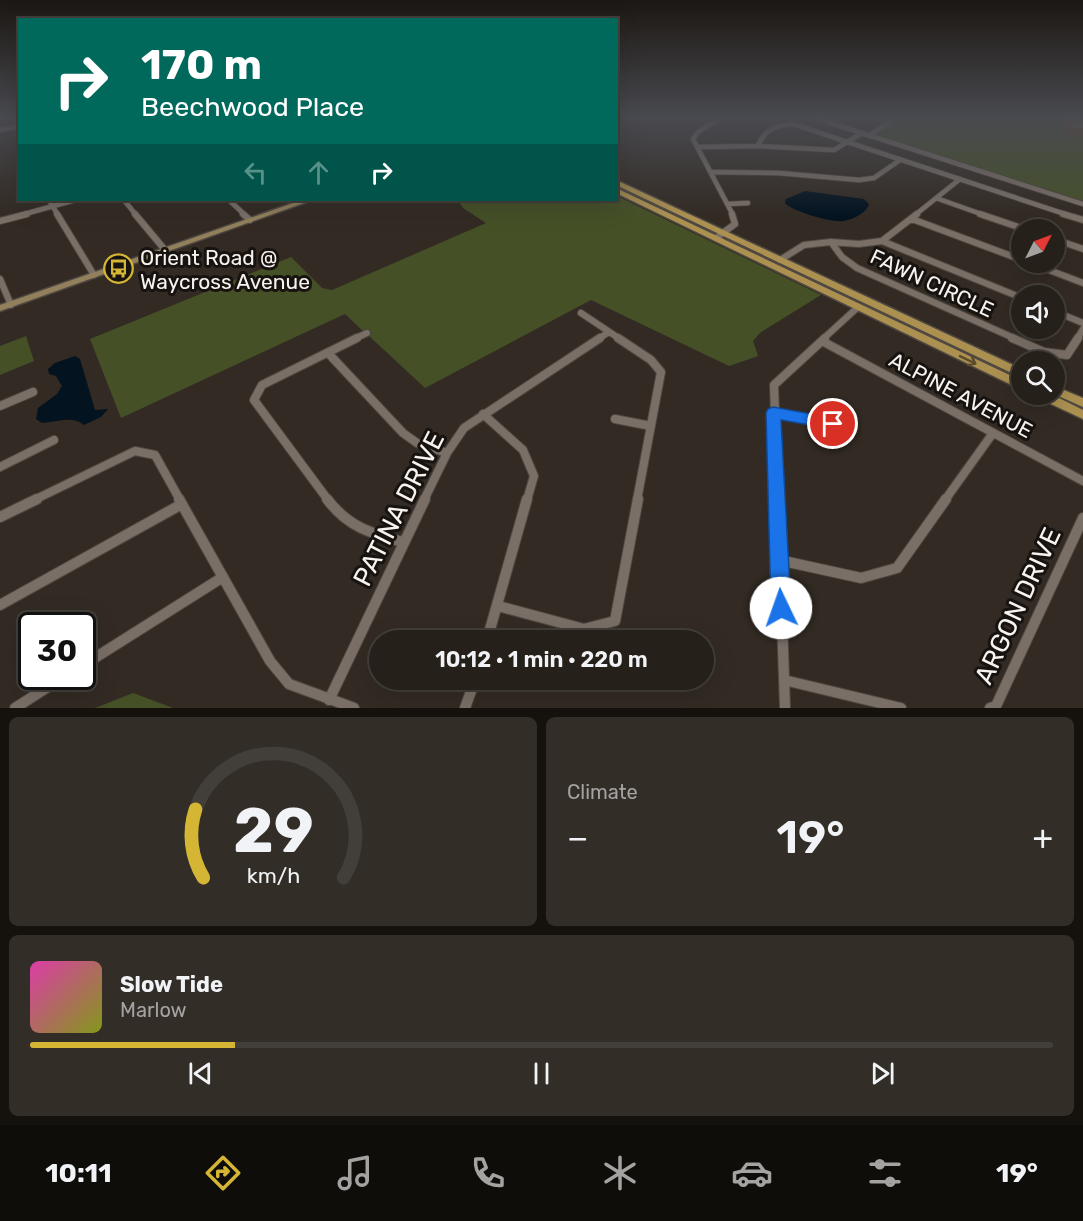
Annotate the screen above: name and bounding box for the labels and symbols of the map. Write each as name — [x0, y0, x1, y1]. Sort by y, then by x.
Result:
north arrow — [1011, 219, 1065, 273]
street label: FAWN CIRCLE — [866, 243, 998, 323]
place label: Orient Road @ Waycross Avenue — [140, 245, 310, 294]
bus stop icon: Orient Road @ Waycross Avenue — [103, 253, 135, 285]
street label: ALPINE AVENUE — [885, 347, 1037, 443]
one-way arrow — [958, 354, 976, 366]
pin — [807, 398, 858, 449]
street label: PATINA DRIVE — [347, 427, 451, 591]
street label: ARGON DRIVE — [968, 523, 1068, 689]
position arrow — [749, 576, 813, 640]
speed limit sign: 30 — [18, 612, 96, 690]

